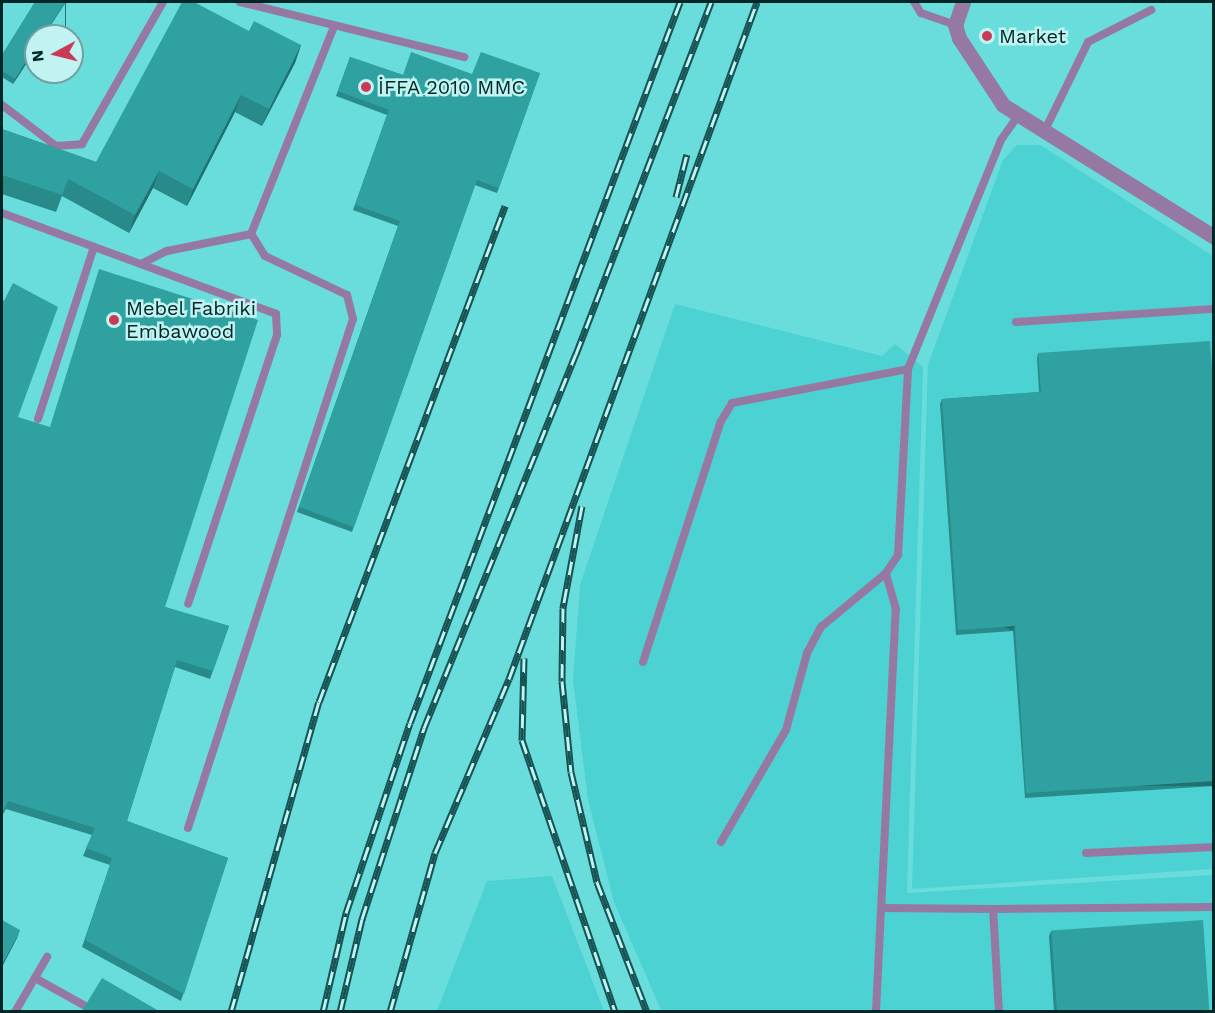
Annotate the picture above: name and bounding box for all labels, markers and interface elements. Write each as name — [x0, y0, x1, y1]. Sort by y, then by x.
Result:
north arrow — [24, 24, 84, 84]
place label: Market — [999, 24, 1066, 48]
marker: Market — [980, 29, 994, 43]
text: N — [27, 49, 48, 63]
place label: İFFA 2010 MMC — [378, 75, 526, 99]
marker: İFFA 2010 MMC — [359, 80, 373, 94]
place label: Mebel Fabriki Embawood — [126, 296, 257, 343]
marker: Mebel Fabriki Embawood — [107, 313, 121, 327]

